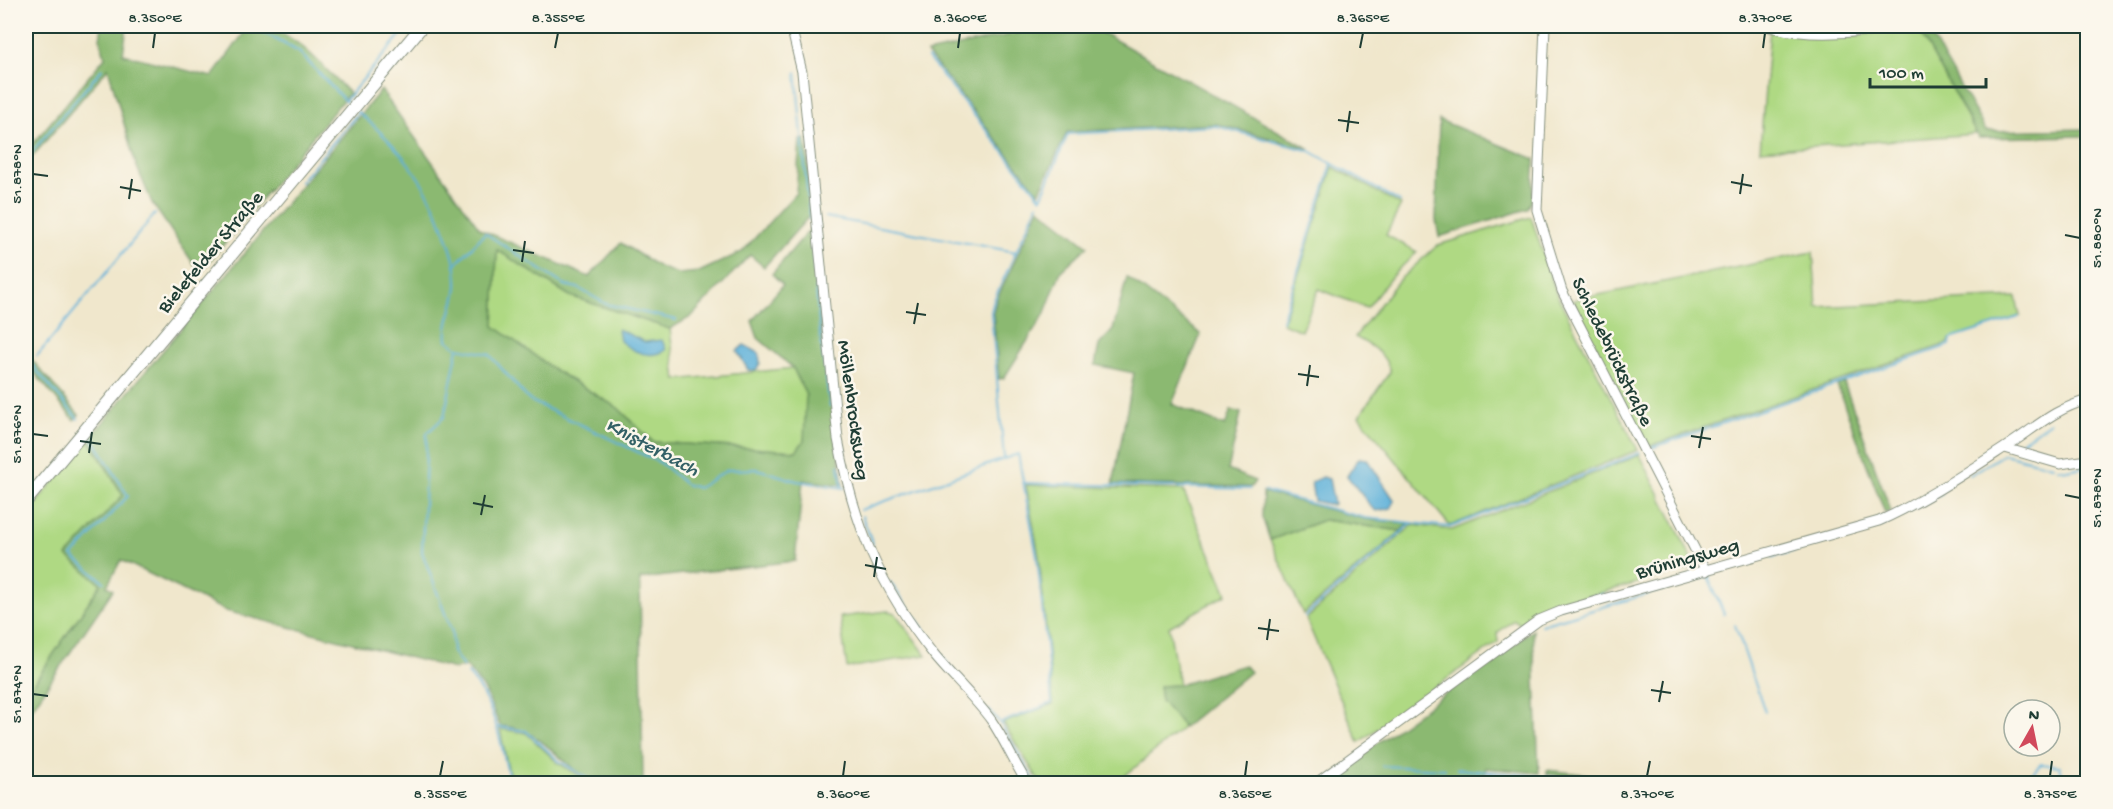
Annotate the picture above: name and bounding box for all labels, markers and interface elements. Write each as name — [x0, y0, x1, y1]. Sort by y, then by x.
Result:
text: 8.350°E — [128, 10, 182, 28]
text: 8.355°E — [532, 10, 585, 28]
text: 8.360°E — [934, 10, 987, 28]
text: 8.365°E — [1337, 10, 1390, 28]
text: 8.370°E — [1738, 10, 1792, 28]
scale bar — [1870, 51, 1986, 89]
text: 100 m — [1878, 64, 1924, 85]
text: 51.878°N — [9, 144, 27, 204]
street label: Bielefelder Straße — [153, 187, 270, 320]
text: 51.880°N — [2089, 208, 2107, 268]
street label: Schledebrückstraße — [1565, 274, 1657, 431]
street label: Möllenbrocksweg — [830, 339, 873, 482]
text: 51.876°N — [9, 404, 27, 463]
water label: Knisterbach — [601, 414, 703, 484]
text: 51.878°N — [2089, 468, 2107, 528]
street label: Brüningsweg — [1633, 535, 1742, 586]
text: 51.874°N — [9, 665, 27, 723]
north arrow — [2002, 698, 2062, 758]
text: N — [2027, 706, 2041, 727]
text: 8.355°E — [414, 786, 467, 804]
text: 8.360°E — [817, 786, 870, 804]
text: 8.365°E — [1219, 786, 1272, 804]
text: 8.370°E — [1620, 786, 1674, 804]
text: 8.375°E — [2024, 786, 2077, 804]

